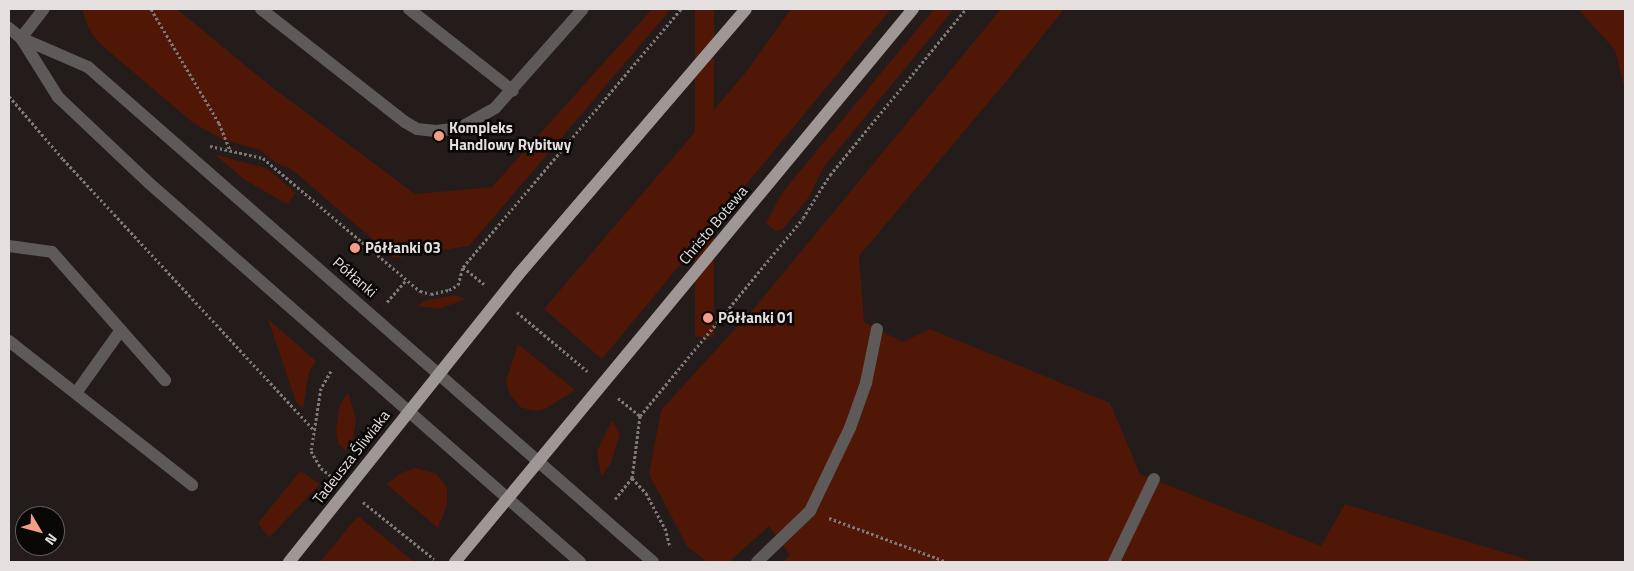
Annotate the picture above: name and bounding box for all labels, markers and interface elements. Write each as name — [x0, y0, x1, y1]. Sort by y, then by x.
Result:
place label: Kompleks Handlowy Rybitwy — [449, 118, 571, 153]
marker: Kompleks Handlowy Rybitwy — [433, 130, 445, 142]
street label: Christo Botewa — [675, 182, 751, 268]
place label: Półłanki 03 — [365, 239, 441, 257]
marker: Półłanki 03 — [349, 242, 361, 254]
street label: Półłanki — [329, 253, 381, 301]
place label: Półłanki 01 — [718, 309, 794, 327]
marker: Półłanki 01 — [702, 312, 714, 324]
street label: Tadeusza Śliwiaka — [309, 407, 393, 507]
north arrow — [15, 506, 65, 556]
text: N — [40, 530, 63, 550]

